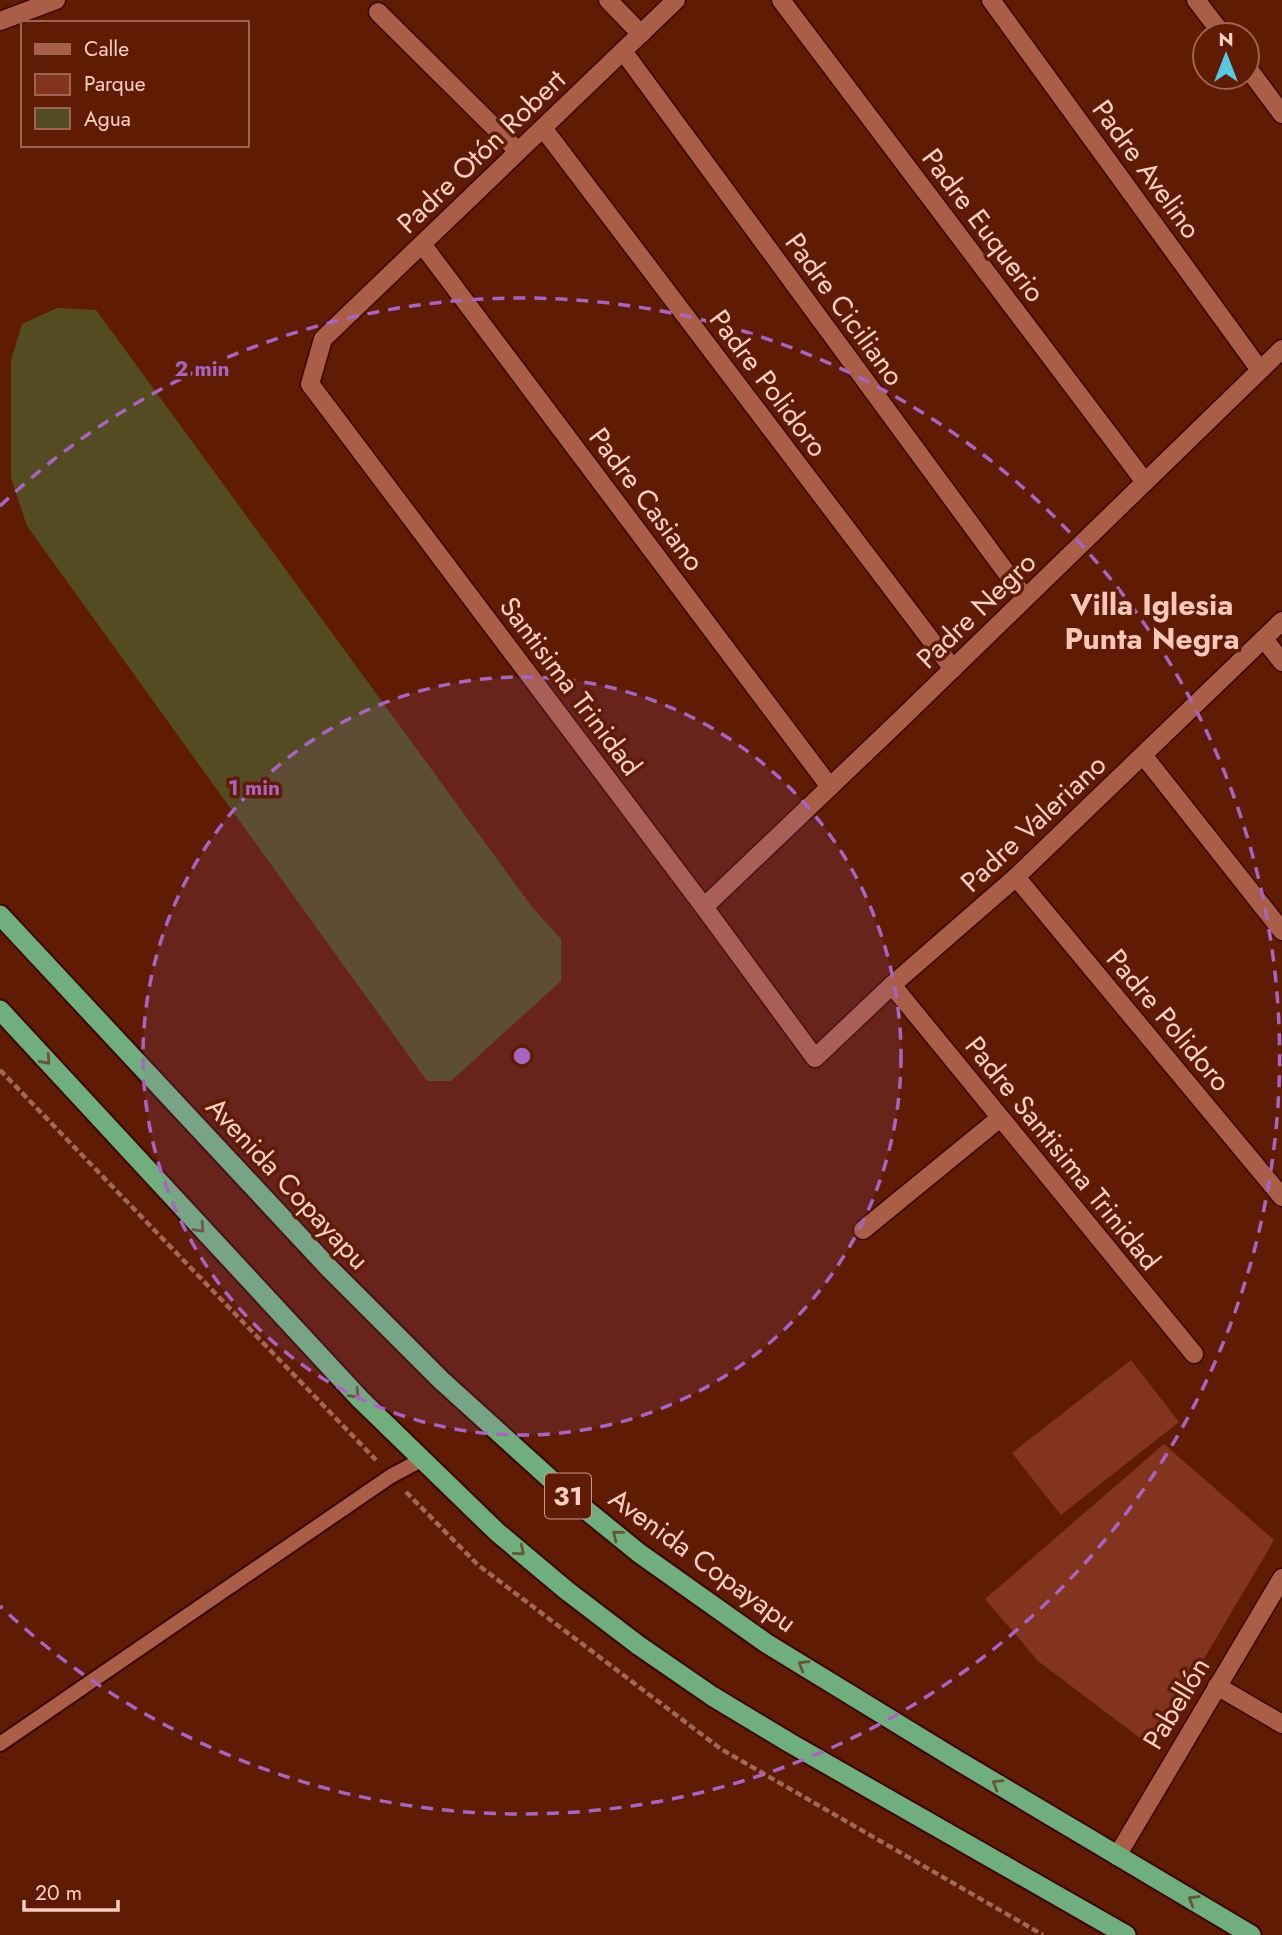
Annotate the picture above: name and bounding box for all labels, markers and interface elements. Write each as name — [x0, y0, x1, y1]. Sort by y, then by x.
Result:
legend — [21, 21, 248, 147]
north arrow — [1191, 21, 1261, 91]
text: N — [1218, 26, 1234, 53]
text: Calle — [84, 34, 129, 64]
street label: Padre Otón Robert — [388, 60, 575, 243]
text: Parque — [84, 69, 146, 99]
street label: Padre Avelino — [1082, 91, 1211, 247]
text: Agua — [84, 104, 131, 134]
street label: Padre Euquerio — [912, 140, 1055, 311]
street label: Padre Ciciliano — [775, 224, 914, 394]
street label: Padre Polidoro — [700, 301, 838, 466]
text: 2 min — [174, 354, 230, 384]
street label: Padre Casiano — [579, 419, 714, 580]
street label: Padre Negro — [907, 543, 1045, 678]
district label: Villa Iglesia Punta Negra — [1064, 583, 1240, 660]
street label: Santisima Trinidad — [490, 588, 652, 784]
street label: Padre Valeriano — [951, 745, 1115, 902]
text: 1 min — [228, 773, 280, 803]
street label: Padre Polidoro — [1097, 940, 1241, 1101]
street label: Padre Santisima Trinidad — [955, 1027, 1170, 1279]
centre of rings — [510, 1044, 534, 1068]
one-way arrow — [38, 1052, 50, 1065]
street label: Avenida Copayapu — [196, 1088, 379, 1279]
one-way arrow — [192, 1220, 204, 1233]
one-way arrow — [347, 1386, 359, 1399]
road number: 31 — [545, 1474, 591, 1518]
street label: Avenida Copayapu — [600, 1478, 805, 1643]
one-way arrow — [612, 1531, 624, 1544]
one-way arrow — [511, 1543, 524, 1555]
street label: Pabellón — [1133, 1649, 1220, 1757]
one-way arrow — [798, 1661, 811, 1674]
one-way arrow — [992, 1779, 1005, 1792]
scale bar — [24, 1868, 119, 1912]
text: 20 m — [35, 1878, 82, 1908]
one-way arrow — [1187, 1896, 1200, 1909]

